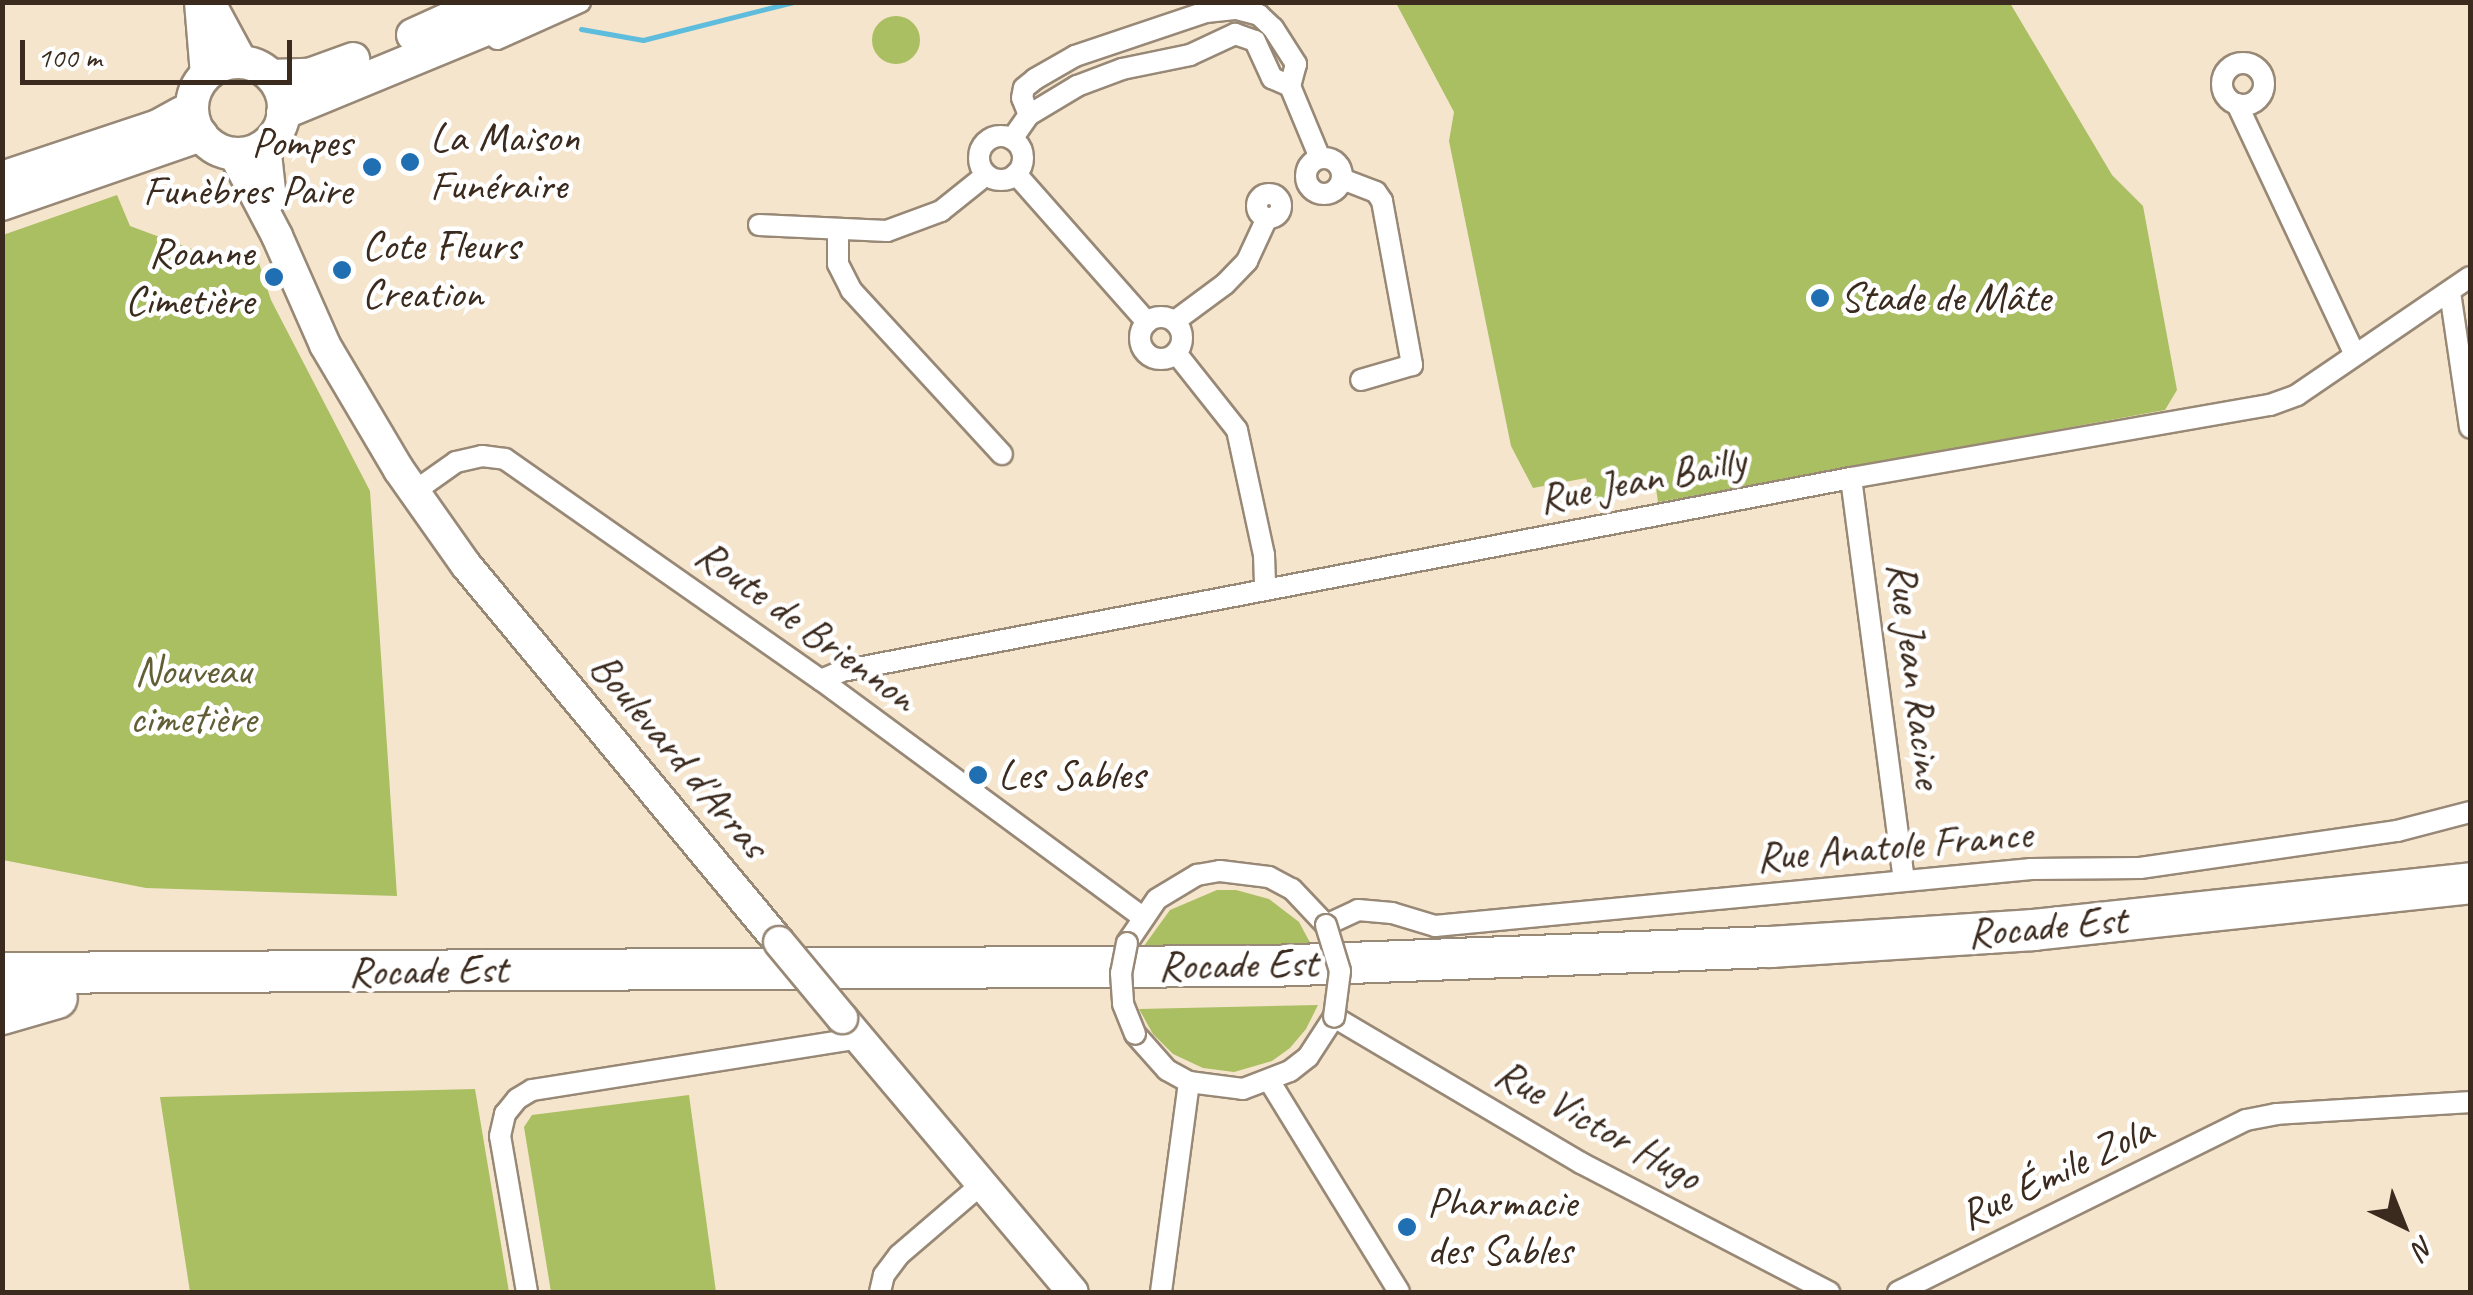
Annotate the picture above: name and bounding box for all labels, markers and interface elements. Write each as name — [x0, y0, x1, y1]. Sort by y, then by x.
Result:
scale bar — [25, 20, 298, 82]
text: 100 m — [37, 38, 102, 76]
place label: La Maison Funéraire — [430, 113, 581, 212]
place label: Pompes Funèbres Paire — [141, 118, 352, 216]
marker: La Maison Funéraire — [399, 151, 421, 173]
marker: Pompes Funèbres Paire — [361, 156, 383, 178]
place label: Cote Fleurs Creation — [362, 221, 520, 320]
place label: Roanne Cimetière — [125, 228, 254, 326]
marker: Cote Fleurs Creation — [331, 259, 353, 281]
marker: Roanne Cimetière — [263, 266, 285, 288]
place label: Stade de Mâte — [1840, 273, 2050, 323]
marker: Stade de Mâte — [1809, 287, 1831, 309]
street label: Rue Jean Bailly — [1535, 435, 1749, 525]
street label: Route de Briennon — [686, 529, 926, 723]
street label: Rue Jean Racine — [1876, 559, 1954, 791]
street label: Boulevard d'Arras — [579, 643, 779, 869]
park label: Nouveau cimetière — [130, 646, 256, 744]
place label: Les Sables — [998, 750, 1146, 800]
marker: Les Sables — [967, 764, 989, 786]
street label: Rue Anatole France — [1753, 809, 2035, 883]
street label: Rocade Est — [1965, 895, 2129, 959]
street label: Rocade Est — [1158, 938, 1318, 992]
street label: Rocade Est — [348, 944, 508, 998]
street label: Rue Victor Hugo — [1487, 1048, 1709, 1202]
street label: Rue Émile Zola — [1953, 1105, 2159, 1241]
north arrow — [2353, 1175, 2453, 1275]
place label: Pharmacie des Sables — [1427, 1178, 1577, 1276]
marker: Pharmacie des Sables — [1396, 1216, 1418, 1238]
text: N — [2406, 1229, 2442, 1266]

